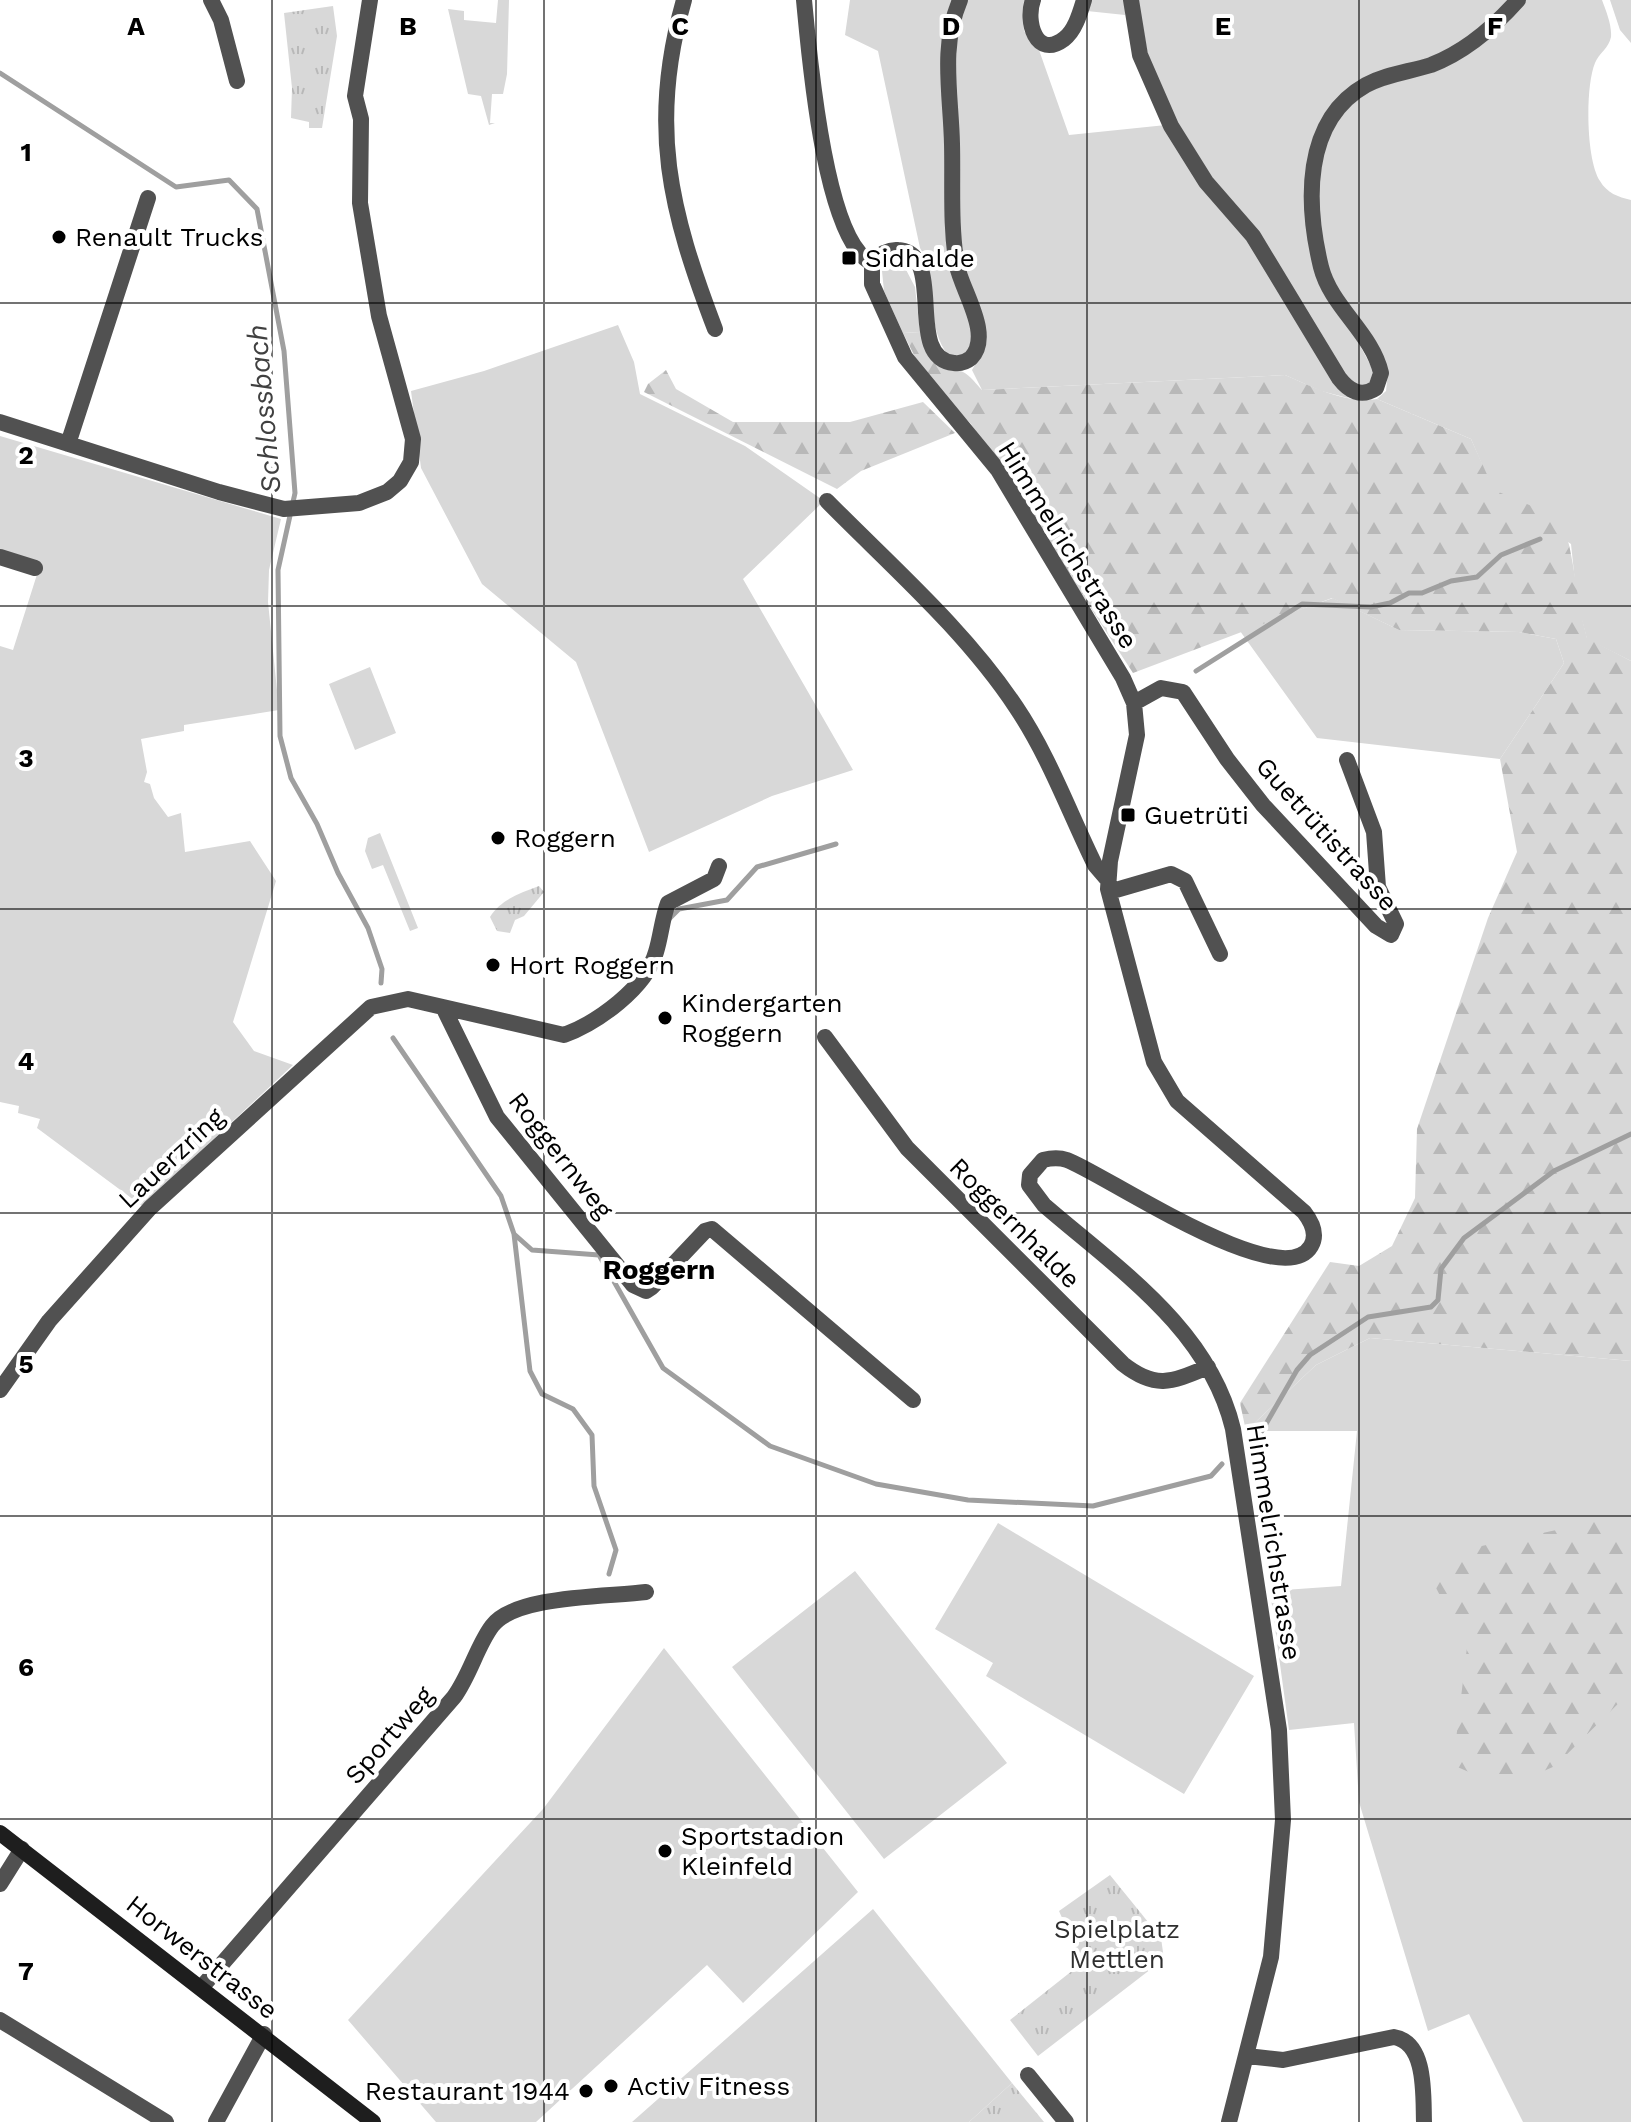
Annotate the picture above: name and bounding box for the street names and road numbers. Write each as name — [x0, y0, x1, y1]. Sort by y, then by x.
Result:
street label: Himmelrichstrasse — [992, 436, 1144, 654]
street label: Guetrütistrasse — [1250, 751, 1404, 917]
street label: Roggernweg — [502, 1086, 620, 1224]
street label: Lauerzring — [112, 1101, 230, 1214]
street label: Roggernhalde — [944, 1152, 1086, 1294]
street label: Himmelrichstrasse — [1241, 1422, 1307, 1662]
street label: Sportweg — [339, 1680, 440, 1790]
street label: Horwerstrasse — [120, 1889, 284, 2025]

